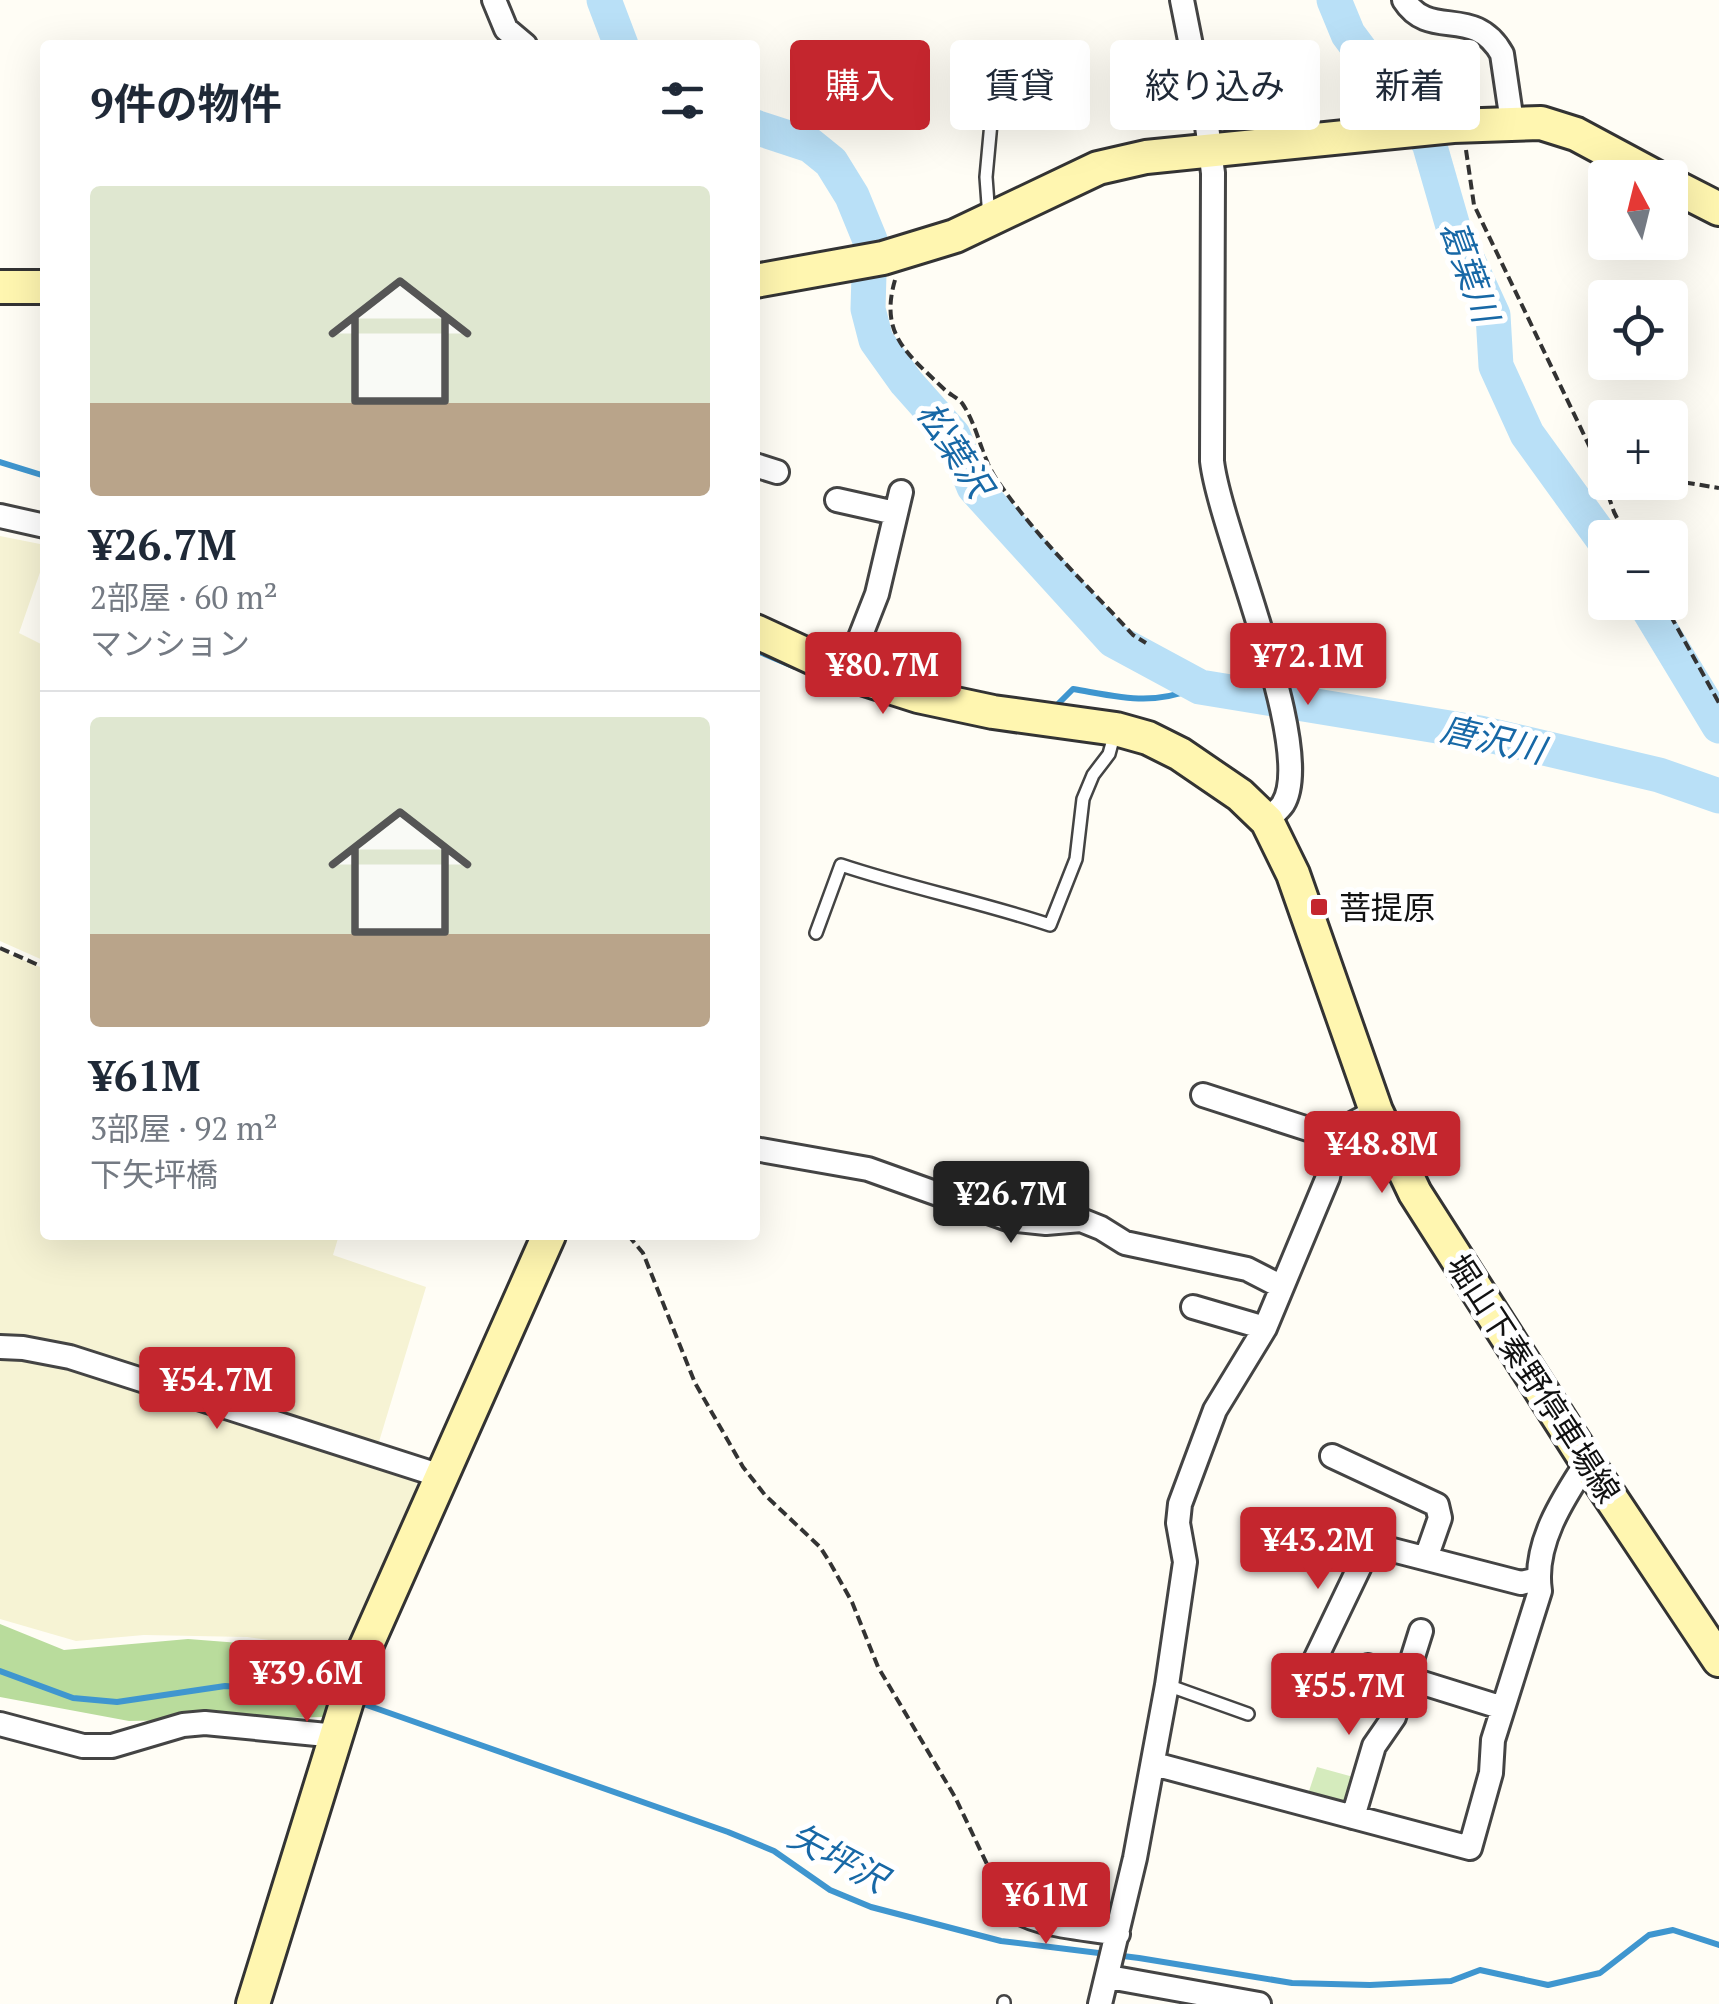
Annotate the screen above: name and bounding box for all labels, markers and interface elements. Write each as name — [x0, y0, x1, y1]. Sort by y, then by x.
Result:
chip: 購入 — [790, 40, 930, 130]
chip: 賃貸 — [950, 40, 1090, 130]
chip: 絞り込み — [1110, 40, 1320, 130]
chip: 新着 — [1340, 40, 1480, 130]
icon: filters — [655, 73, 710, 128]
text: 9件の物件 — [90, 75, 282, 131]
north arrow — [1588, 160, 1688, 260]
map controls — [1588, 160, 1688, 620]
water label: 葛葉川 — [1430, 214, 1511, 332]
icon: home — [310, 251, 490, 431]
button: locate — [1588, 280, 1688, 380]
water label: 松葉沢 — [907, 392, 1005, 509]
button: + — [1588, 400, 1688, 500]
text: ¥26.7M — [90, 516, 236, 572]
button: − — [1588, 520, 1688, 620]
text: 2部屋 · 60 m² — [90, 576, 278, 618]
text: マンション — [90, 622, 250, 664]
pin: ¥72.1M — [1227, 623, 1389, 708]
pin: ¥80.7M — [802, 632, 964, 717]
text: ¥72.1M — [1252, 634, 1364, 676]
text: ¥80.7M — [827, 643, 939, 685]
water label: 唐沢川 — [1437, 705, 1553, 774]
icon: home — [310, 782, 490, 962]
place label: 菩提原 — [1339, 886, 1435, 928]
marker: 菩提原 — [1308, 896, 1330, 918]
text: ¥61M — [90, 1047, 200, 1103]
text: 3部屋 · 92 m² — [90, 1107, 278, 1149]
pin: ¥48.8M — [1301, 1111, 1463, 1196]
text: ¥48.8M — [1326, 1122, 1438, 1164]
text: 下矢坪橋 — [90, 1153, 218, 1195]
pin: ¥26.7M — [930, 1161, 1092, 1246]
text: ¥26.7M — [955, 1172, 1067, 1214]
street label: 堀山下秦野停車場線 — [1438, 1246, 1630, 1510]
pin: ¥54.7M — [136, 1347, 298, 1432]
text: ¥54.7M — [161, 1358, 273, 1400]
pin: ¥43.2M — [1237, 1507, 1399, 1592]
text: ¥43.2M — [1262, 1518, 1374, 1560]
pin: ¥39.6M — [226, 1640, 388, 1725]
text: ¥39.6M — [251, 1651, 363, 1693]
pin: ¥55.7M — [1268, 1653, 1430, 1738]
text: ¥55.7M — [1293, 1664, 1405, 1706]
water label: 矢坪沢 — [781, 1812, 899, 1904]
pin: ¥61M — [987, 1862, 1105, 1947]
text: ¥61M — [1004, 1873, 1088, 1915]

